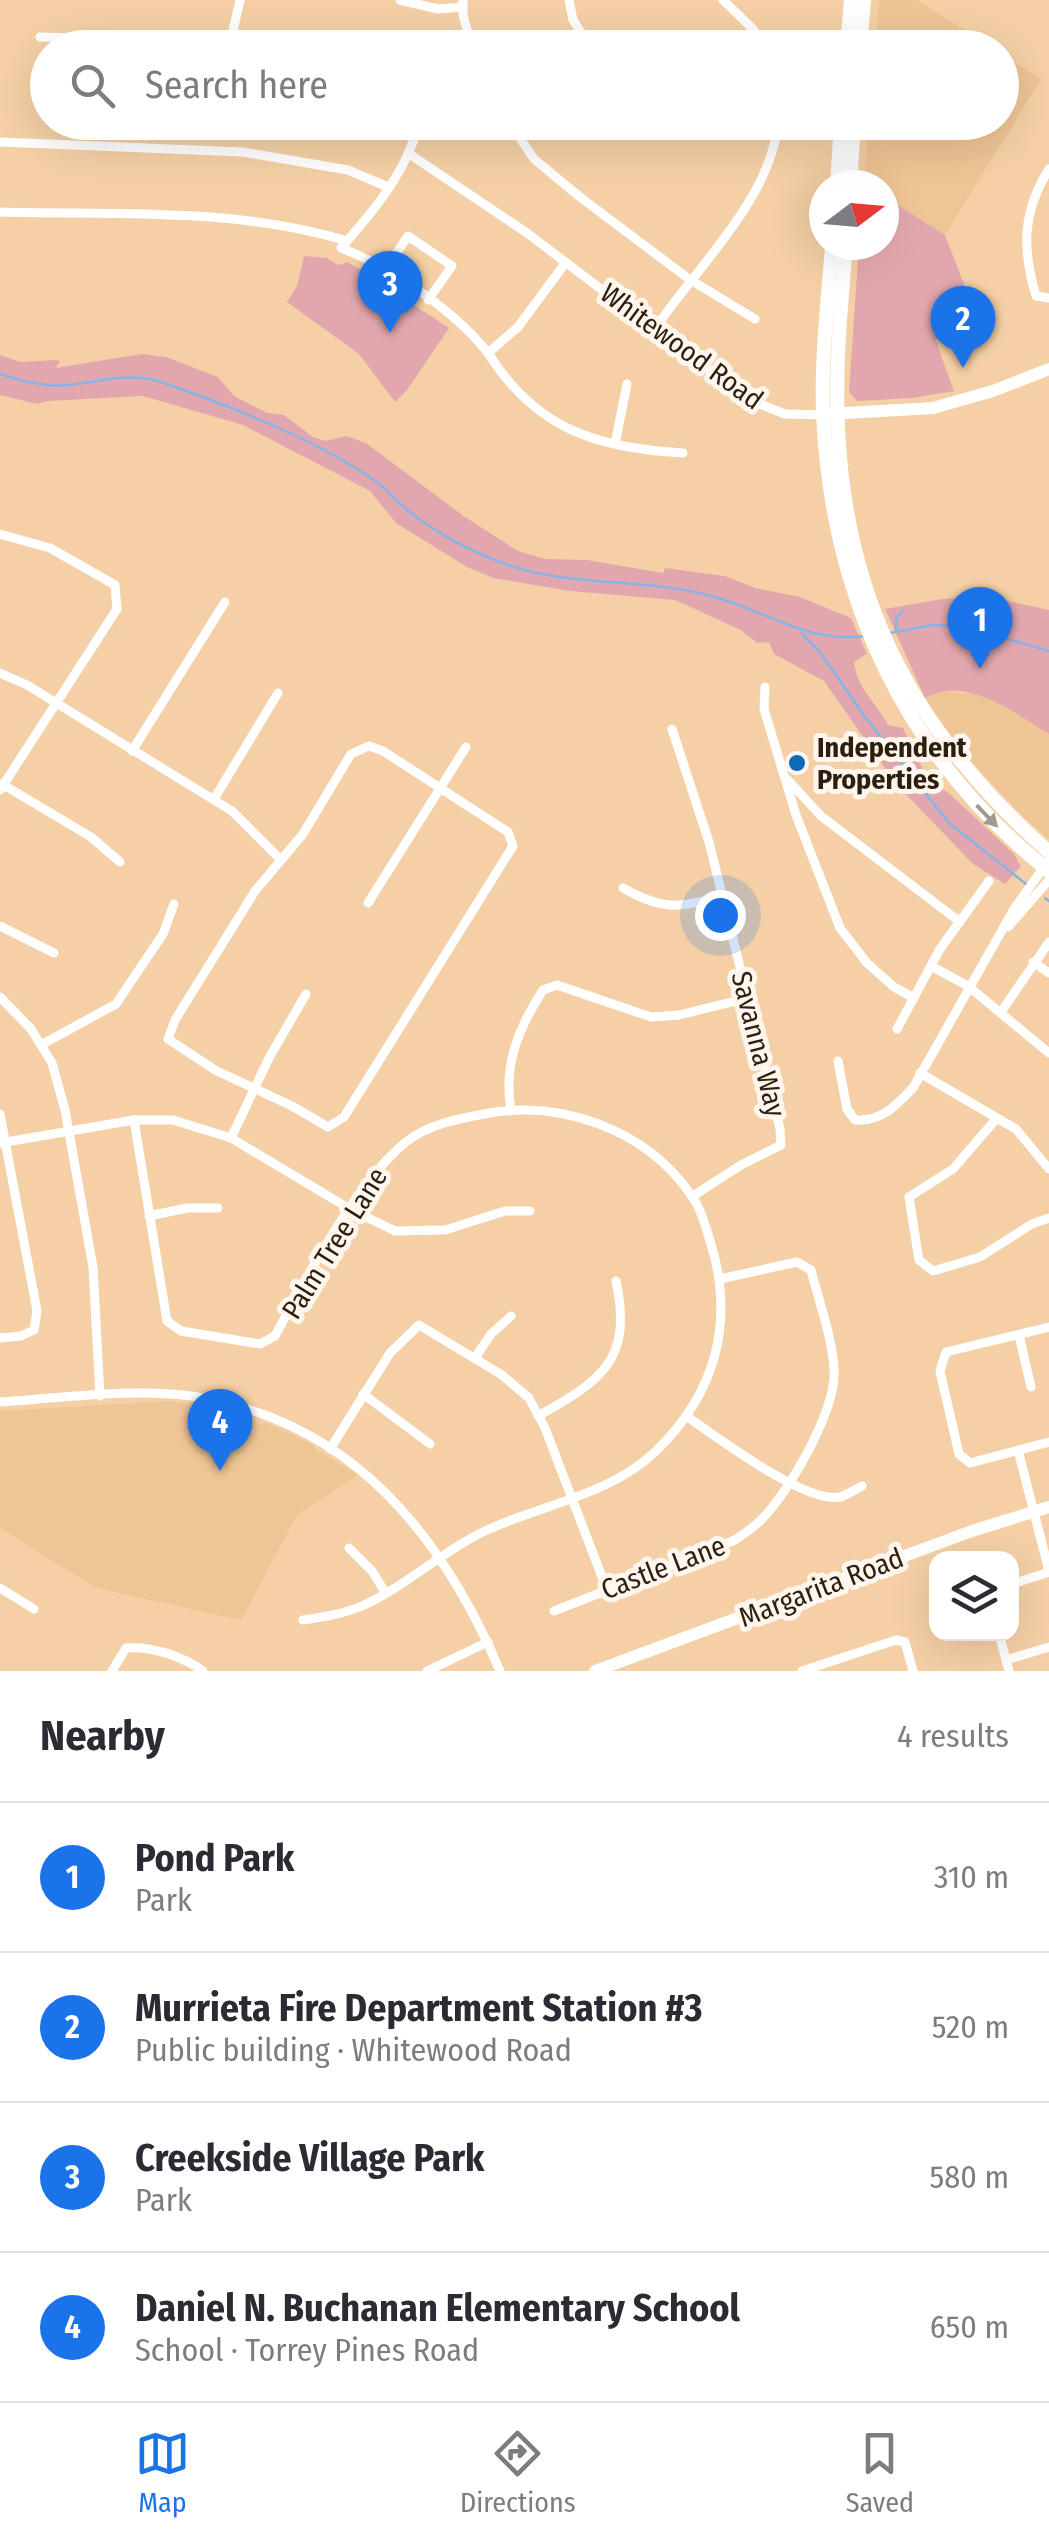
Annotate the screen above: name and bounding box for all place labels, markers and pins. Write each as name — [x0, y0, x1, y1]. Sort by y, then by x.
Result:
pin: 3 — [358, 250, 422, 333]
pin: 2 — [930, 286, 996, 368]
pin: 1 — [948, 586, 1012, 669]
place label: Independent Properties — [817, 731, 968, 796]
marker: Independent Properties — [786, 752, 808, 774]
pin: 4 — [188, 1388, 252, 1471]

